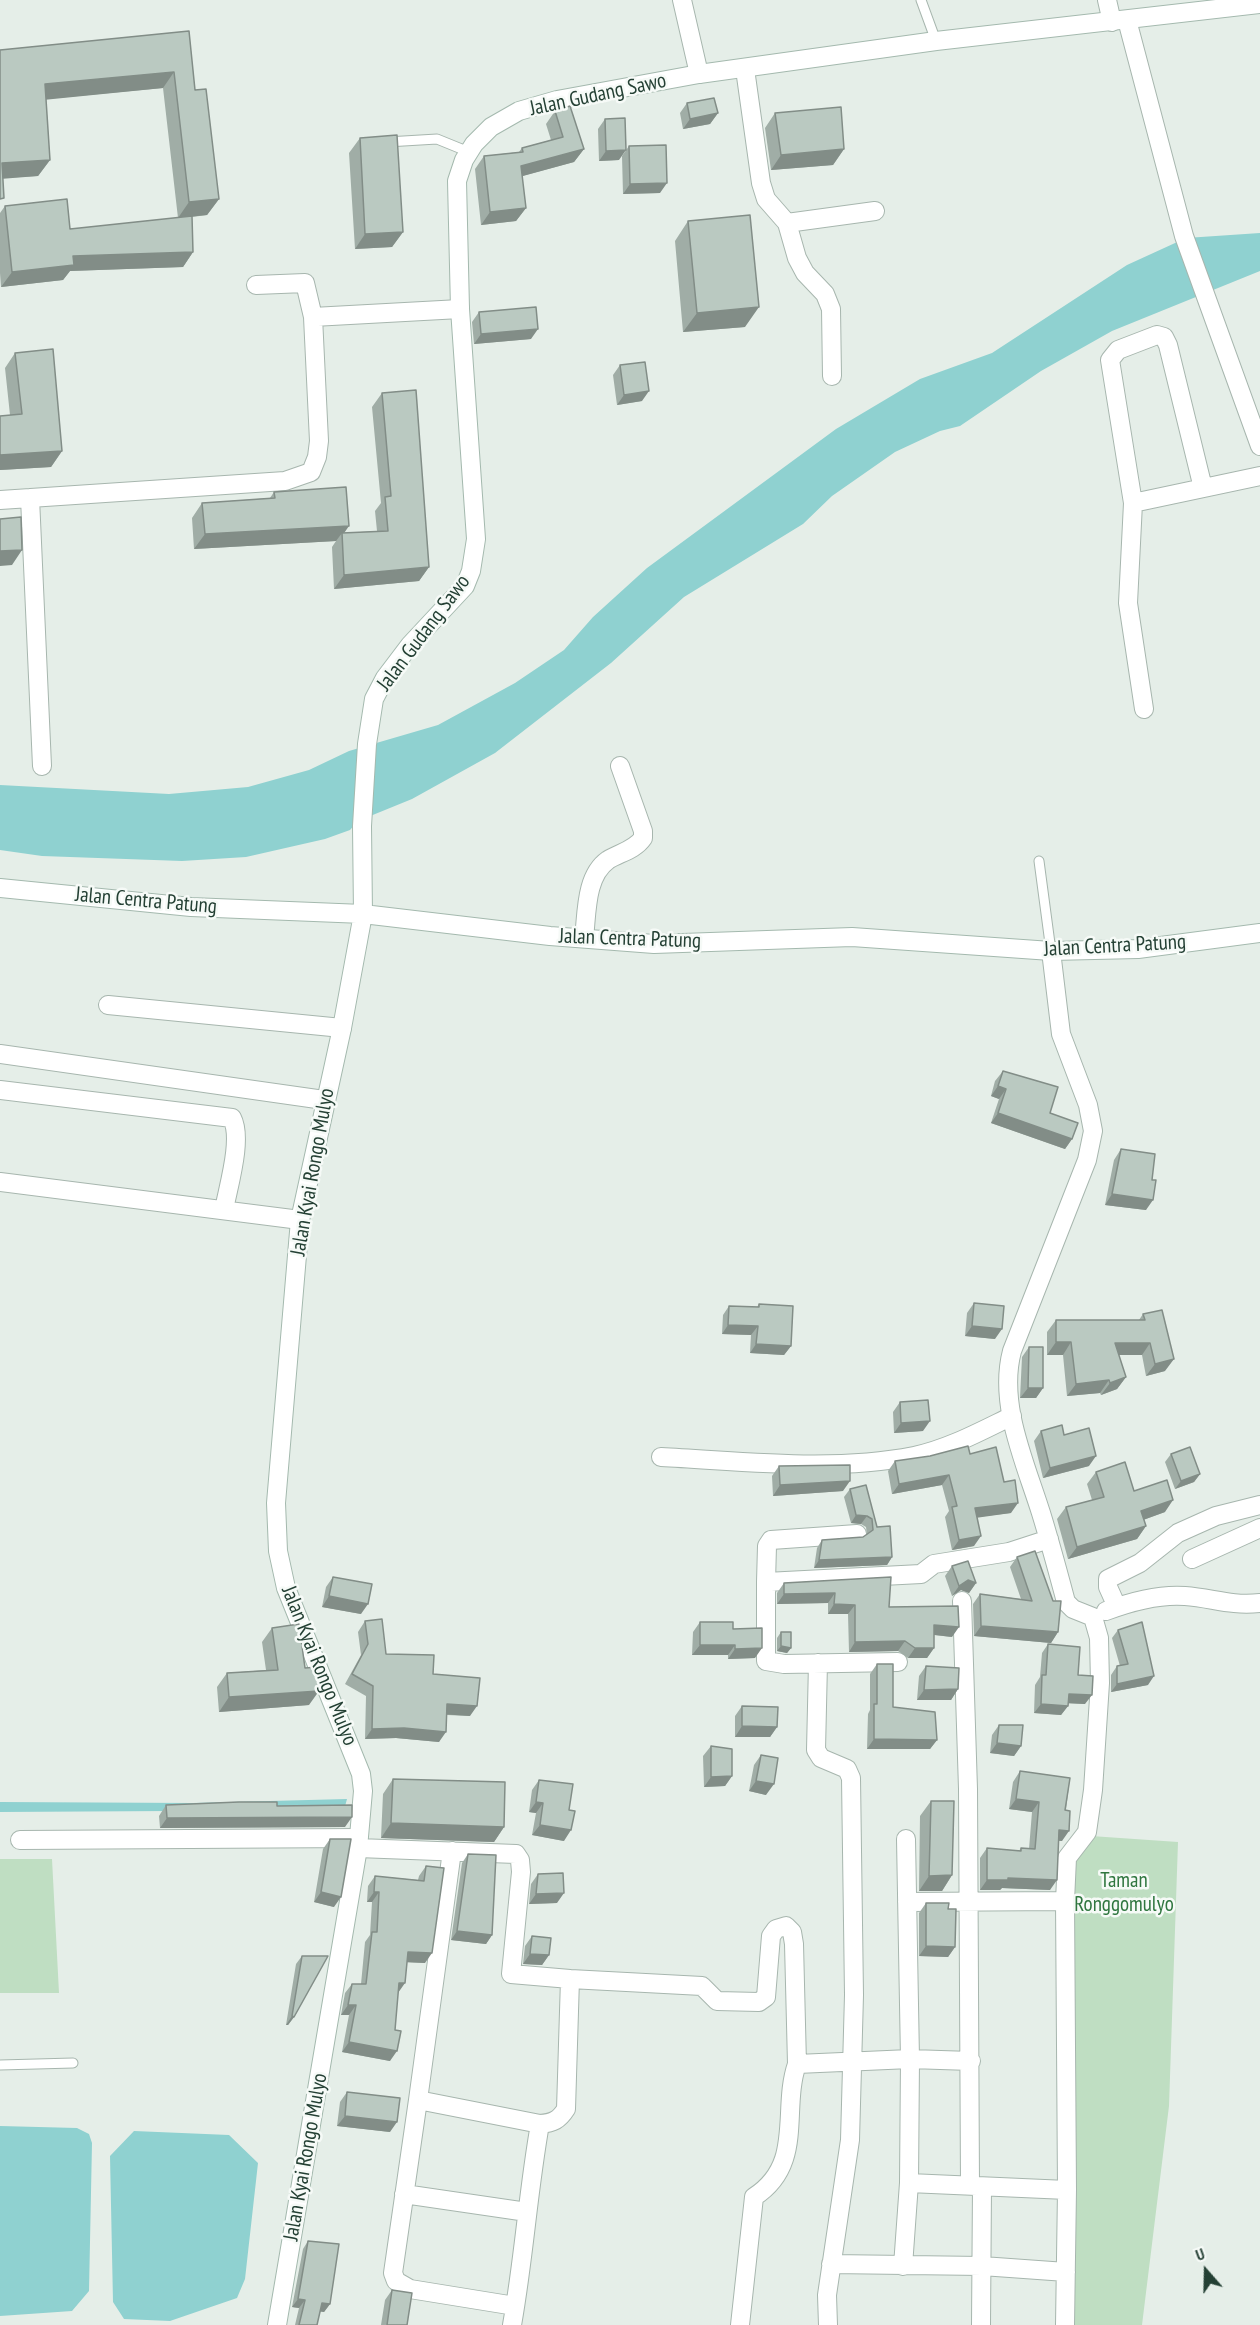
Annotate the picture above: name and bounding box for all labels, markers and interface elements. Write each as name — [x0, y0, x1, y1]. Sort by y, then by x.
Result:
street label: Jalan Gudang Sawo — [528, 68, 668, 122]
street label: Jalan Gudang Sawo — [372, 570, 476, 696]
street label: Jalan Centra Patung — [74, 882, 218, 920]
street label: Jalan Centra Patung — [558, 924, 702, 954]
street label: Jalan Centra Patung — [1043, 930, 1187, 962]
street label: Jalan Kyai Rongo Mulyo — [286, 1086, 340, 1258]
street label: Jalan Kyai Rongo Mulyo — [276, 1583, 362, 1749]
park label: Taman Ronggomulyo — [1074, 1868, 1174, 1918]
street label: Jalan Kyai Rongo Mulyo — [279, 2071, 333, 2243]
north arrow — [1176, 2241, 1236, 2301]
text: U — [1193, 2243, 1207, 2265]

